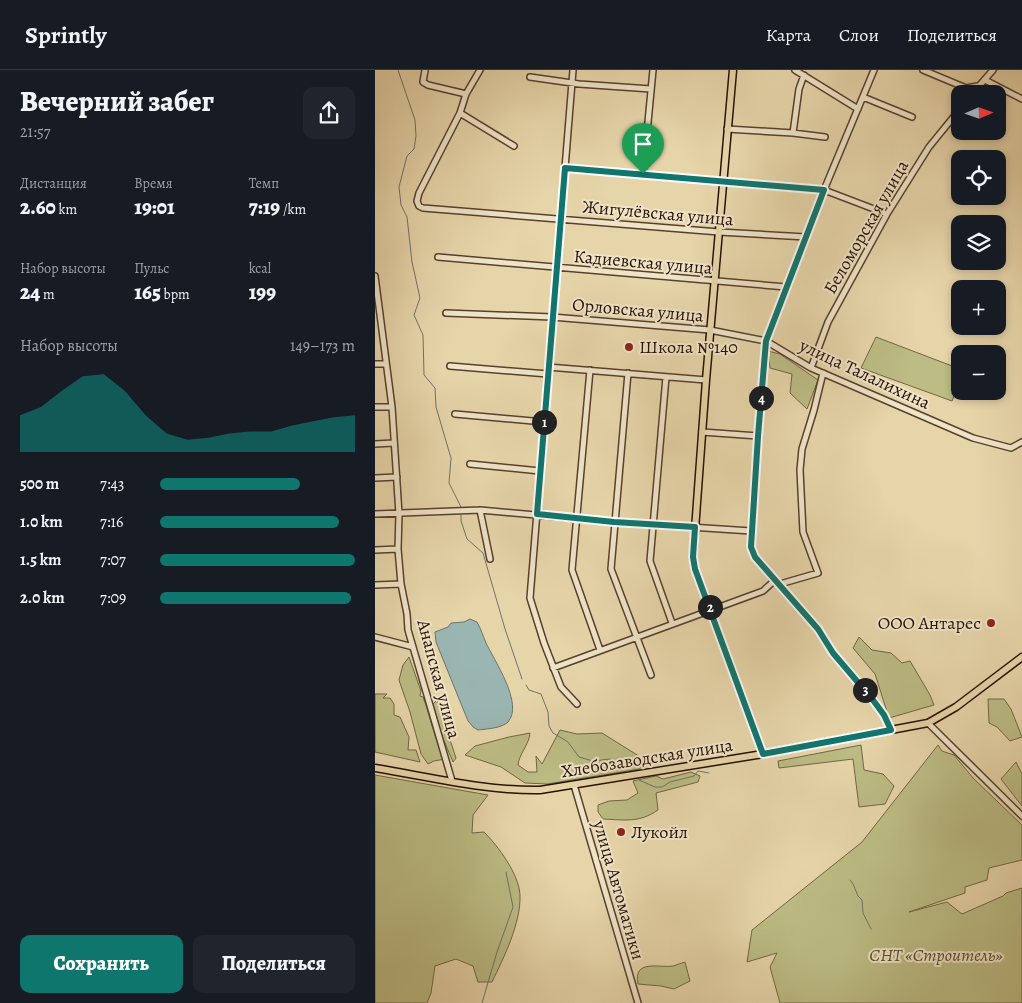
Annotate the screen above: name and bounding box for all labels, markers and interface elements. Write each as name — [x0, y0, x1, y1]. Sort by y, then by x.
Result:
text: Sprintly — [25, 19, 107, 51]
text: Карта — [766, 23, 811, 47]
text: Слои — [839, 23, 879, 47]
text: Поделиться — [907, 23, 997, 47]
text: Вечерний забег — [20, 83, 214, 121]
north arrow — [951, 85, 1006, 140]
map controls — [951, 85, 1006, 400]
button: share — [303, 87, 355, 139]
text: 21:57 — [20, 121, 50, 143]
pin — [622, 123, 664, 174]
icon: arrive — [629, 130, 657, 158]
button: locate — [951, 150, 1006, 205]
street label: Беломорская улица — [818, 155, 914, 298]
text: Дистанция — [20, 174, 87, 193]
text: Время — [134, 174, 172, 193]
text: Темп — [249, 174, 279, 193]
text: 2.60 — [20, 193, 56, 221]
text: 19:01 — [134, 193, 175, 221]
text: 7:19 — [249, 193, 280, 221]
street label: Жигулёвская улица — [581, 194, 735, 232]
text: km — [56, 200, 77, 219]
text: /km — [280, 200, 306, 219]
button: layers — [951, 215, 1006, 270]
street label: Кадиевская улица — [573, 244, 714, 280]
text: Набор высоты — [20, 259, 106, 278]
text: Пульс — [134, 259, 169, 278]
text: kcal — [249, 259, 271, 278]
text: 24 — [20, 278, 40, 306]
text: 165 — [134, 278, 161, 306]
text: 199 — [249, 278, 276, 306]
button: + — [951, 280, 1006, 335]
text: m — [40, 285, 55, 304]
text: bpm — [161, 285, 190, 304]
street label: Орловская улица — [571, 292, 705, 328]
street label: улица Талалихина — [795, 333, 935, 415]
text: Набор высоты — [20, 335, 118, 357]
text: 149–173 m — [290, 335, 355, 357]
place label: Школа №140 — [639, 335, 738, 359]
marker: Школа №140 — [623, 341, 635, 353]
button: − — [951, 345, 1006, 400]
pin: 4 — [749, 386, 773, 410]
text: 4 — [758, 389, 765, 408]
pin: 1 — [531, 410, 557, 434]
text: 1 — [542, 413, 547, 432]
text: 500 m — [20, 473, 59, 495]
text: 7:43 — [100, 473, 124, 495]
text: 1.0 km — [20, 511, 63, 533]
text: 7:16 — [100, 511, 123, 533]
text: 1.5 km — [20, 549, 61, 571]
text: 7:07 — [100, 549, 126, 571]
text: 2.0 km — [20, 587, 65, 609]
text: 7:09 — [100, 587, 126, 609]
pin: 2 — [697, 594, 723, 620]
text: 2 — [707, 598, 714, 617]
place label: ООО Антарес — [878, 611, 981, 635]
street label: Анапская улица — [411, 616, 467, 742]
marker: ООО Антарес — [985, 617, 997, 629]
pin: 3 — [853, 678, 877, 702]
text: 3 — [862, 681, 869, 700]
street label: Хлебозаводская улица — [560, 732, 735, 783]
street label: улица Автоматики — [587, 816, 650, 963]
place label: Лукойл — [631, 820, 688, 844]
marker: Лукойл — [615, 826, 627, 838]
button: Сохранить — [20, 935, 183, 993]
button: Поделиться — [193, 935, 355, 993]
park label: СНТ «Строитель» — [869, 943, 1003, 967]

